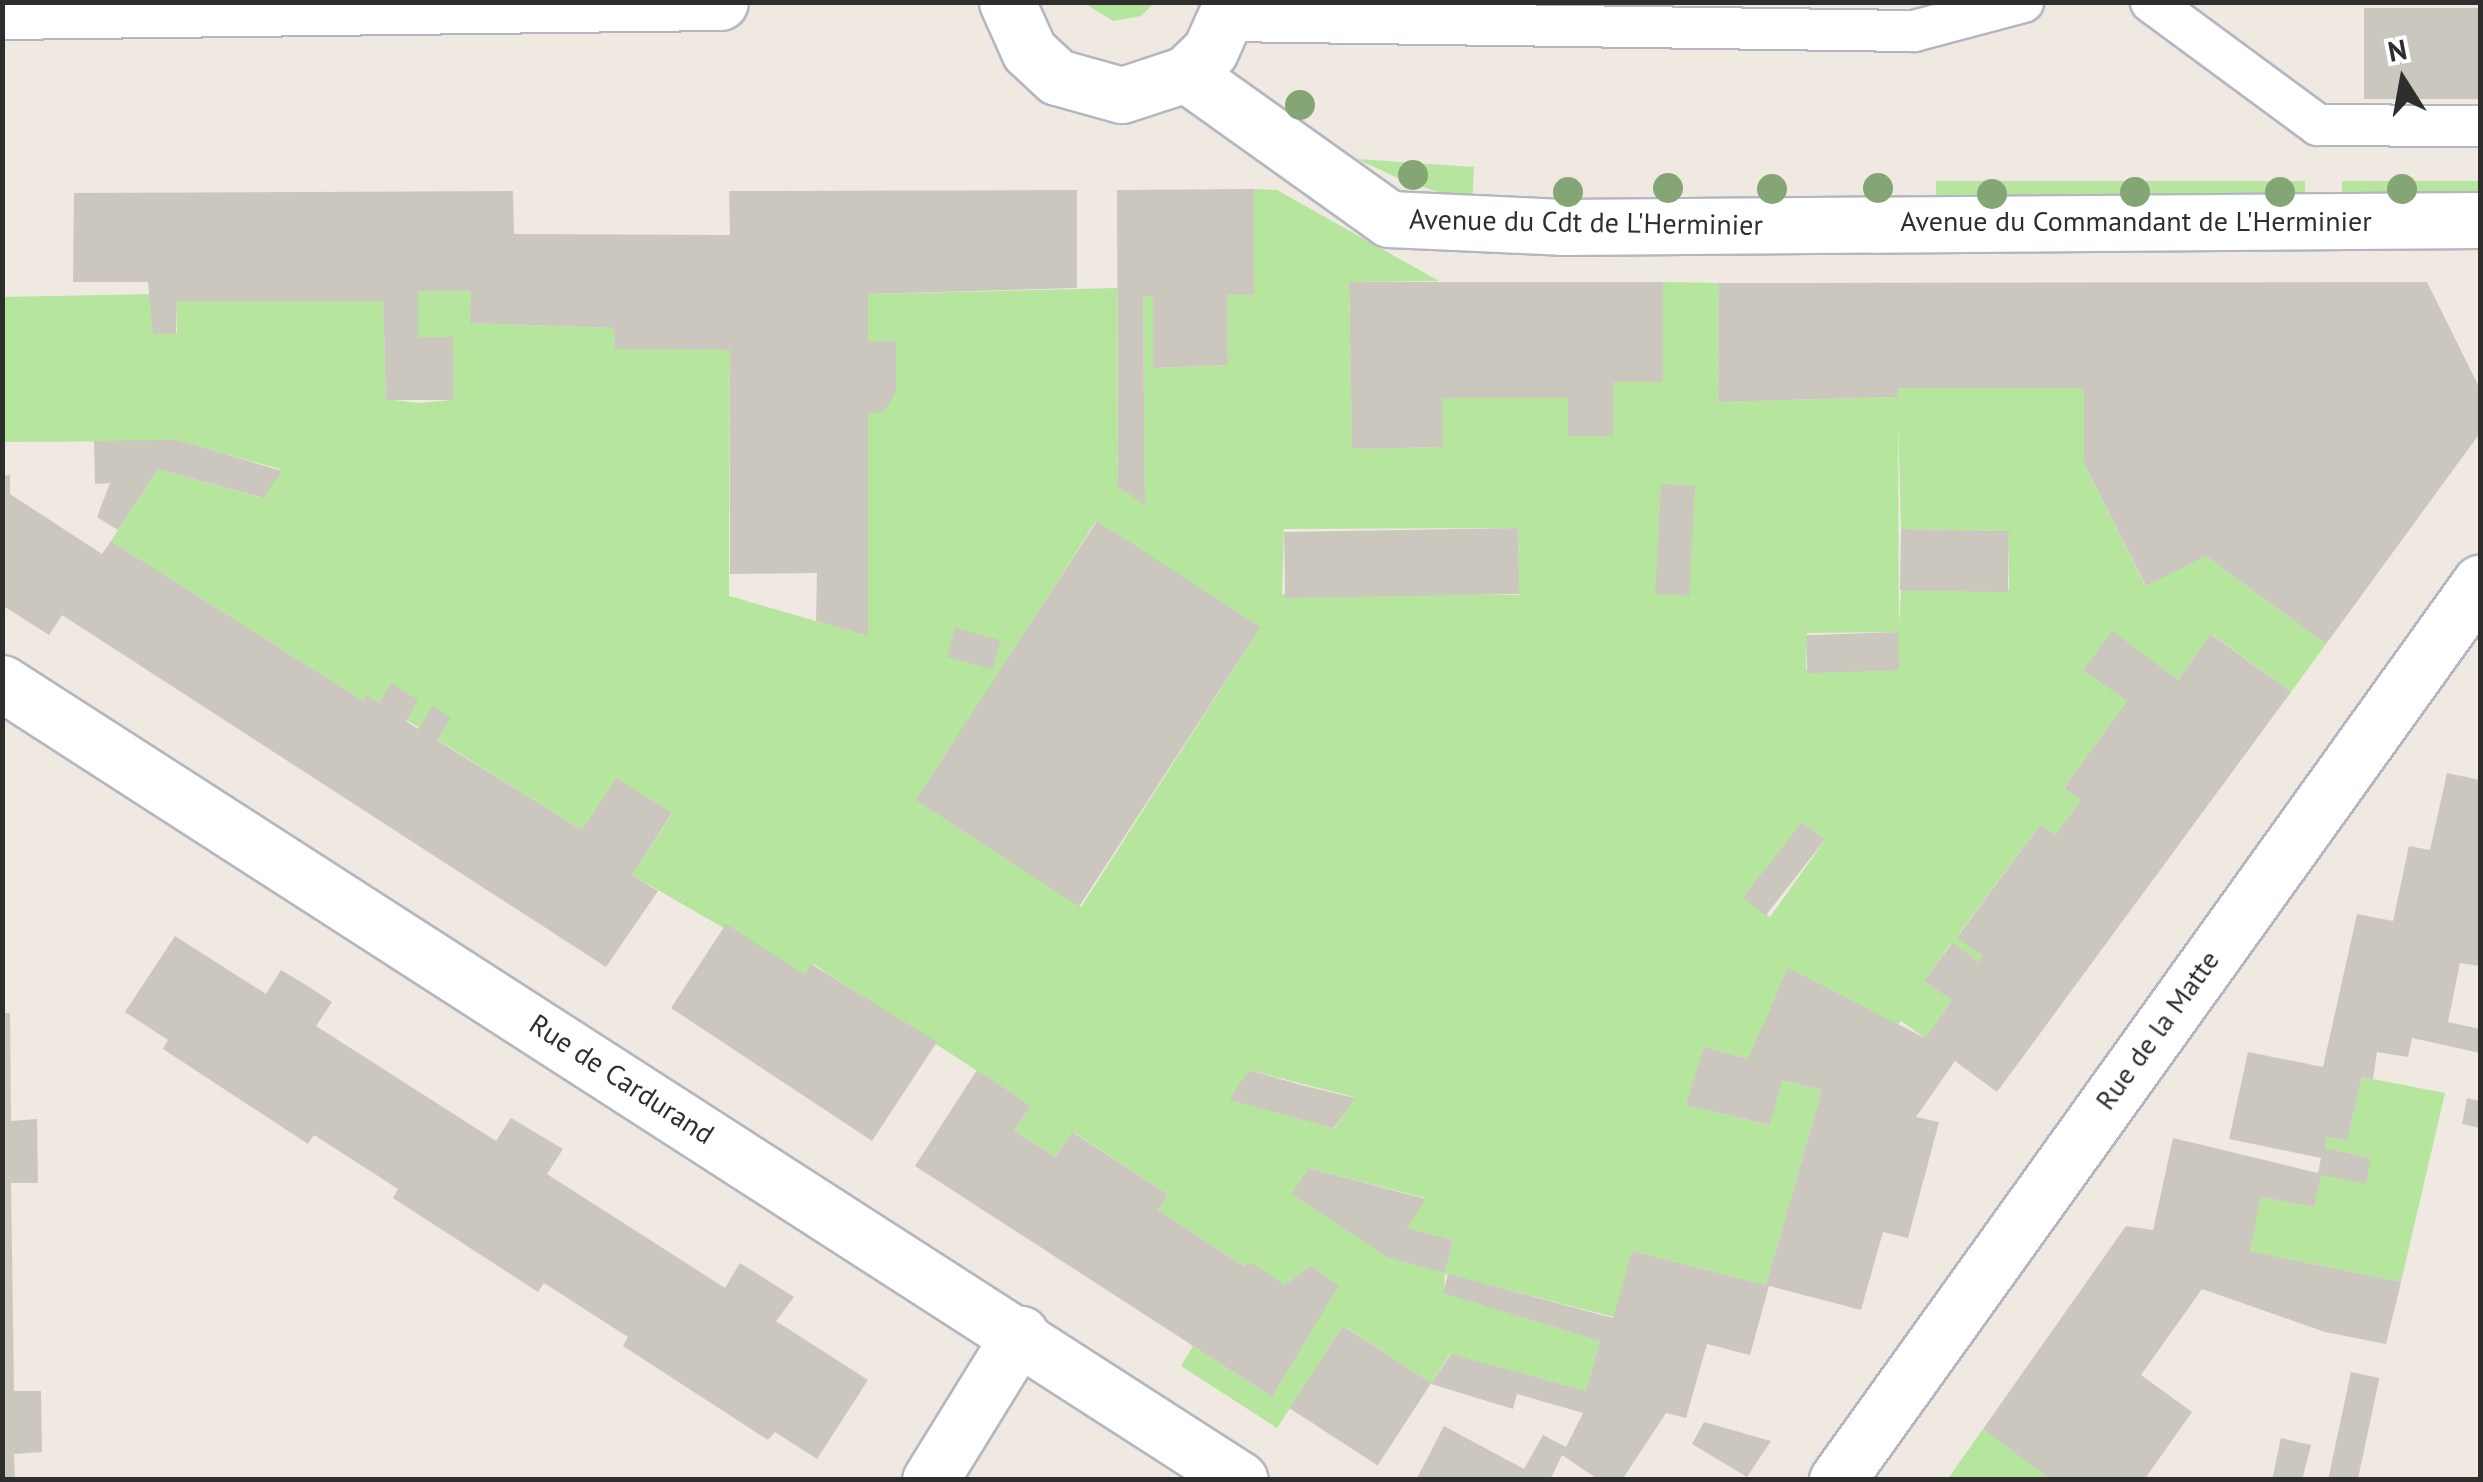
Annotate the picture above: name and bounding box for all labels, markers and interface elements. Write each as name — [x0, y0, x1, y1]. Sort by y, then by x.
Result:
north arrow — [2353, 30, 2453, 130]
text: N — [2385, 30, 2410, 70]
street label: Avenue du Cdt de L'Herminier — [1409, 202, 1763, 242]
street label: Avenue du Commandant de L'Herminier — [1900, 204, 2372, 238]
street label: Rue de la Matte — [2088, 944, 2226, 1116]
street label: Rue de Cardurand — [524, 1007, 720, 1151]

